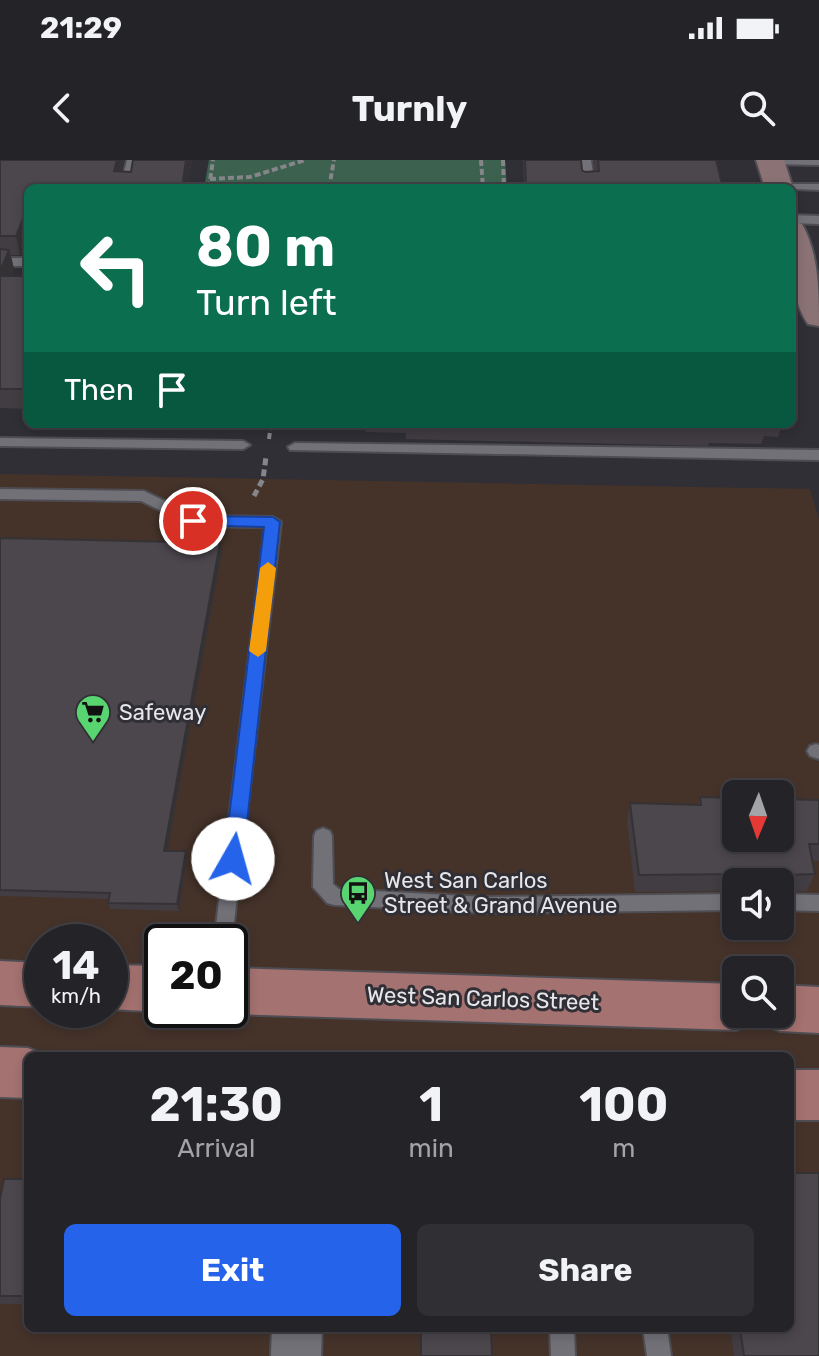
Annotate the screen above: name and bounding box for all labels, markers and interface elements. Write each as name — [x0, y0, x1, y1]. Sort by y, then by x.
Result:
text: 21:29 — [40, 10, 122, 46]
icon: back — [40, 86, 84, 130]
icon: search — [735, 86, 779, 130]
text: Turnly — [352, 87, 467, 130]
text: 80 m — [196, 214, 335, 280]
icon: left — [64, 216, 168, 320]
text: Turn left — [196, 281, 337, 324]
icon: arrive — [150, 368, 194, 412]
text: Then — [64, 372, 134, 408]
pin — [159, 487, 227, 555]
icon: arrive — [171, 499, 215, 543]
supermarket icon: Safeway — [74, 693, 112, 743]
place label: Safeway — [119, 699, 206, 726]
north arrow — [722, 780, 794, 852]
map controls — [722, 780, 794, 1028]
position arrow — [191, 817, 275, 901]
place label: West San Carlos Street & Grand Avenue — [384, 867, 617, 919]
button: sound — [722, 868, 794, 940]
bus stop icon: West San Carlos Street & Grand Avenue — [339, 874, 377, 924]
speed limit sign: 20 — [144, 924, 248, 1028]
text: 14 — [52, 942, 100, 989]
button: search — [722, 956, 794, 1028]
street label: West San Carlos Street — [366, 981, 600, 1016]
text: km/h — [51, 984, 101, 1008]
text: 21:30 — [150, 1076, 283, 1133]
text: 1 — [419, 1076, 443, 1133]
text: 100 — [579, 1076, 668, 1133]
text: Arrival — [177, 1133, 255, 1164]
text: min — [409, 1133, 454, 1164]
text: m — [612, 1133, 635, 1164]
button: Exit — [64, 1224, 401, 1316]
button: Share — [417, 1224, 754, 1316]

